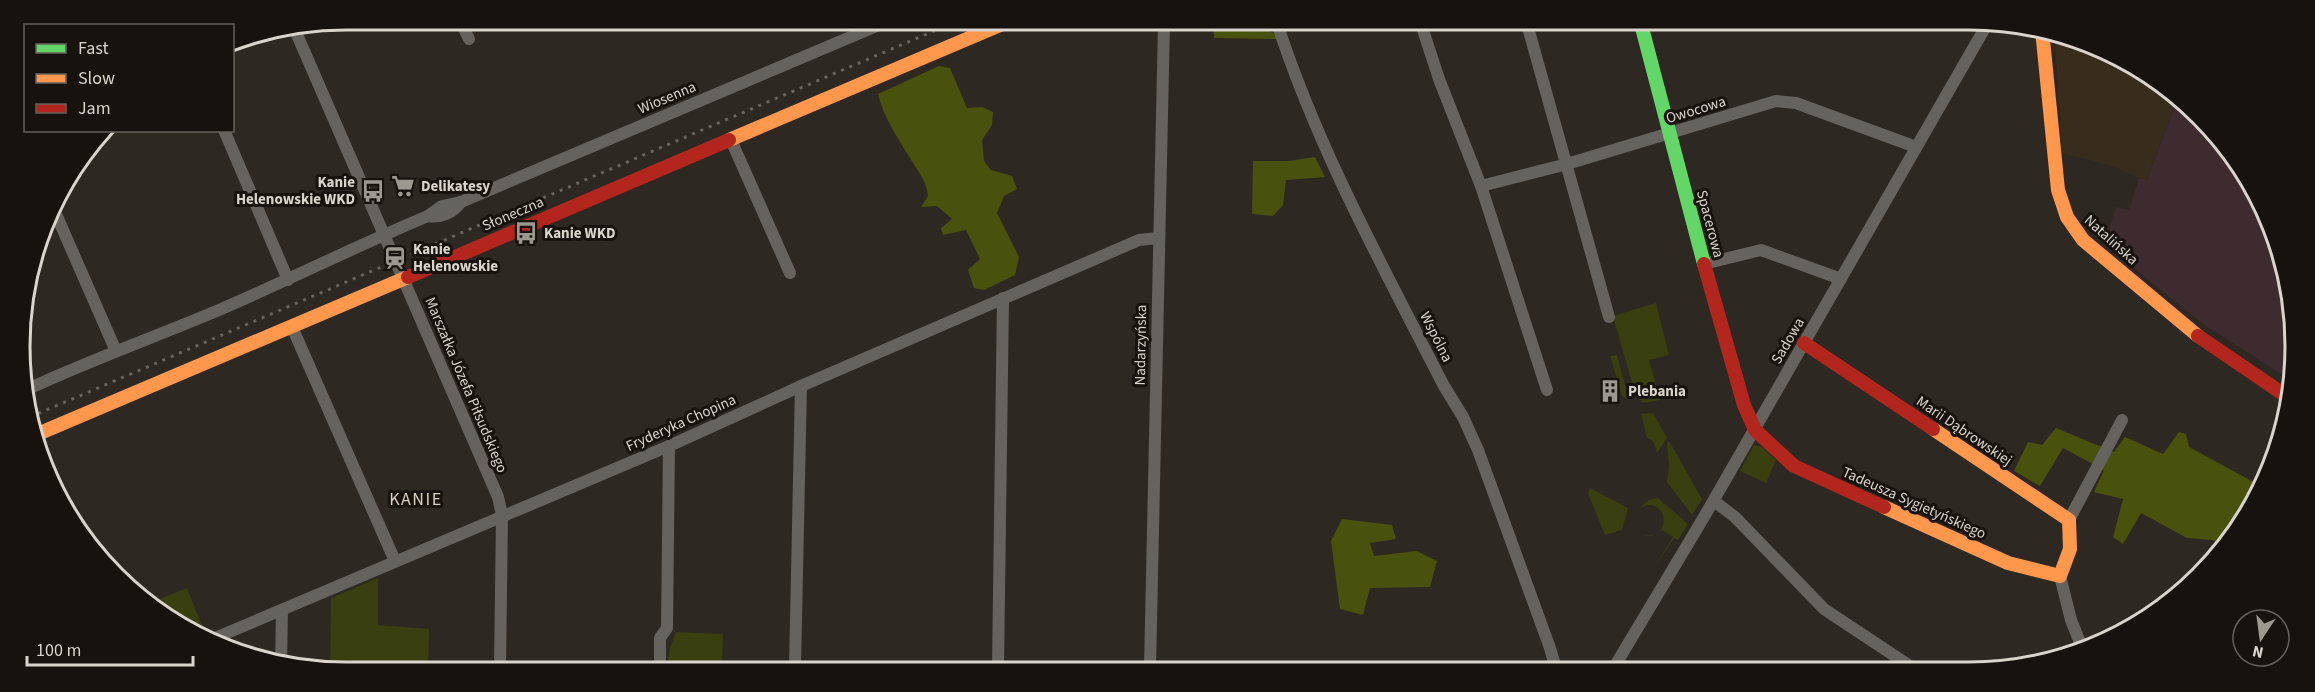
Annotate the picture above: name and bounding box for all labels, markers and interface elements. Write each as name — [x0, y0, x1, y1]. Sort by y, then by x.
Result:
legend — [24, 24, 234, 132]
text: Fast — [78, 36, 109, 61]
text: Slow — [78, 66, 115, 91]
street label: Wiosenna — [635, 76, 699, 120]
street label: Owocowa — [1663, 91, 1729, 129]
text: Jam — [78, 96, 111, 121]
place label: Kanie Helenowskie WKD — [236, 172, 355, 210]
supermarket icon: Delikatesy — [390, 173, 416, 199]
place label: Delikatesy — [421, 176, 490, 197]
bus stop icon: Kanie Helenowskie WKD — [360, 178, 386, 204]
street label: Spacerowa — [1691, 188, 1729, 260]
street label: Słoneczna — [479, 192, 547, 236]
street label: Natalińska — [2079, 210, 2143, 270]
bus stop icon: Kanie WKD — [513, 220, 539, 246]
place label: Kanie WKD — [544, 223, 616, 244]
place label: Kanie Helenowskie — [413, 239, 498, 277]
station icon: Kanie Helenowskie — [382, 245, 408, 271]
street label: Marszałka Józefa Piłsudskiego — [419, 294, 513, 476]
street label: Nadarzyńska — [1130, 304, 1152, 386]
street label: Wspólna — [1414, 308, 1458, 366]
street label: Sadowa — [1766, 314, 1810, 368]
building icon: Plebania — [1597, 378, 1623, 404]
place label: Plebania — [1628, 381, 1686, 402]
street label: Fryderyka Chopina — [623, 389, 739, 457]
street label: Marii Dąbrowskiej — [1912, 391, 2016, 471]
street label: Tadeusza Sygietyńskiego — [1839, 462, 1989, 544]
district label: KANIE — [389, 487, 443, 512]
north arrow — [2231, 608, 2291, 668]
scale bar — [27, 629, 194, 667]
text: 100 m — [36, 638, 81, 663]
text: N — [2250, 640, 2266, 664]

